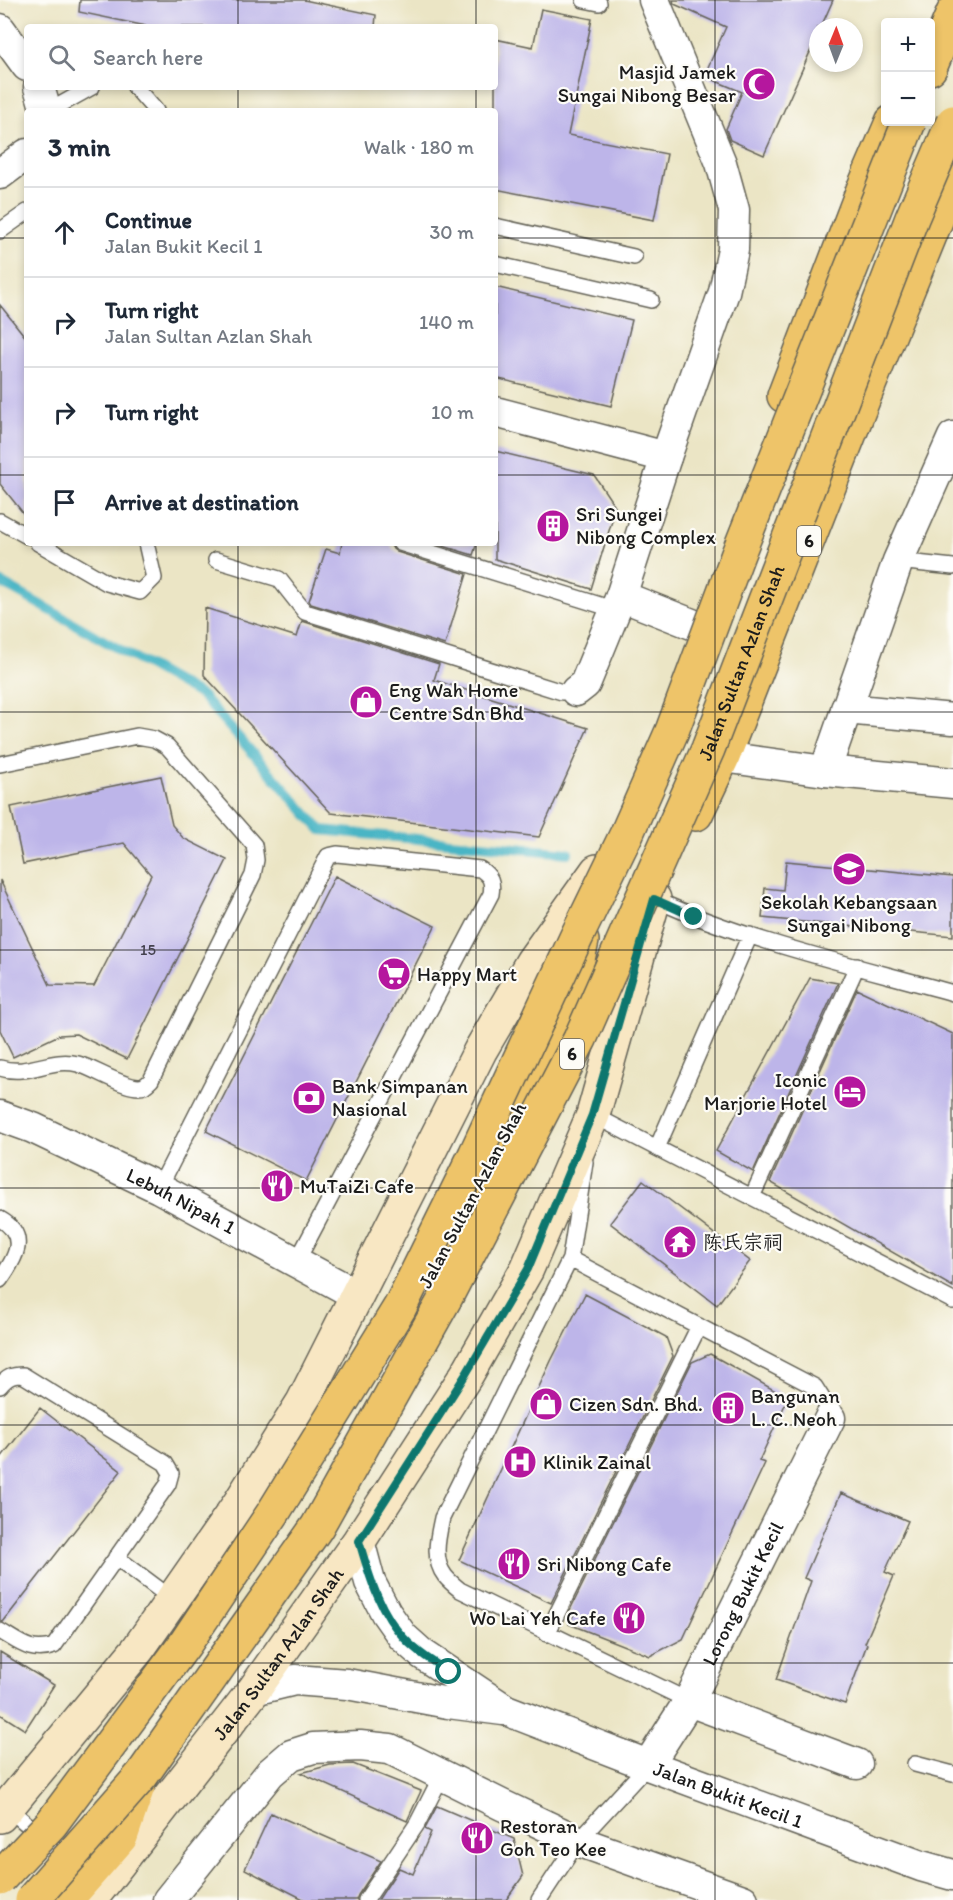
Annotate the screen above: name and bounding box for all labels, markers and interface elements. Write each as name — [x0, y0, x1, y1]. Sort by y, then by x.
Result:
north arrow — [809, 18, 863, 72]
map controls — [881, 18, 935, 126]
button: + — [881, 18, 935, 72]
search box — [24, 24, 498, 90]
icon: search — [45, 41, 78, 74]
text: Search here — [93, 44, 203, 71]
place label: Masjid Jamek Sungai Nibong Besar — [558, 60, 736, 107]
mosque icon: Masjid Jamek Sungai Nibong Besar — [741, 66, 777, 102]
button: − — [881, 72, 935, 126]
text: 3 min — [48, 131, 110, 163]
text: Walk · 180 m — [364, 135, 474, 159]
text: Continue — [105, 207, 192, 234]
icon: ahead — [48, 216, 81, 249]
text: 30 m — [429, 220, 474, 244]
text: Jalan Bukit Kecil 1 — [105, 234, 263, 258]
text: Turn right — [105, 297, 199, 324]
icon: right — [48, 306, 81, 339]
text: 140 m — [419, 310, 474, 334]
text: Jalan Sultan Azlan Shah — [105, 324, 312, 348]
icon: right — [48, 396, 81, 429]
text: Turn right — [105, 399, 199, 426]
text: 10 m — [431, 400, 474, 424]
icon: arrive — [48, 486, 81, 519]
text: Arrive at destination — [105, 489, 299, 516]
place label: Sri Sungei Nibong Complex — [576, 502, 715, 549]
building icon: Sri Sungei Nibong Complex — [535, 508, 571, 544]
road number: 6 — [797, 526, 821, 556]
street label: Jalan Sultan Azlan Shah — [693, 561, 790, 764]
place label: Eng Wah Home Centre Sdn Bhd — [389, 678, 524, 725]
shop icon: Eng Wah Home Centre Sdn Bhd — [348, 684, 384, 720]
school or university icon: Sekolah Kebangsaan Sungai Nibong — [831, 851, 867, 887]
place label: Sekolah Kebangsaan Sungai Nibong — [761, 890, 937, 937]
route end — [680, 903, 706, 929]
house number: 15 — [140, 940, 156, 959]
supermarket icon: Happy Mart — [376, 956, 412, 992]
place label: Happy Mart — [417, 962, 518, 986]
road number: 6 — [560, 1039, 584, 1069]
place label: Iconic Marjorie Hotel — [704, 1068, 827, 1115]
place label: Bank Simpanan Nasional — [332, 1074, 468, 1121]
hotel icon: Iconic Marjorie Hotel — [832, 1074, 868, 1110]
bank icon: Bank Simpanan Nasional — [291, 1080, 327, 1116]
street label: Jalan Sultan Azlan Shah — [413, 1098, 531, 1292]
street label: Lebuh Nipah 1 — [123, 1162, 240, 1239]
restaurant icon: MuTaiZi Cafe — [259, 1168, 295, 1204]
place label: MuTaiZi Cafe — [300, 1174, 414, 1198]
temple icon: 陈氏宗祠 — [662, 1224, 698, 1260]
place label: 陈氏宗祠 — [703, 1230, 783, 1254]
place label: Bangunan L. C. Neoh — [751, 1384, 840, 1431]
shop icon: Cizen Sdn. Bhd. — [528, 1386, 564, 1422]
building icon: Bangunan L. C. Neoh — [710, 1390, 746, 1426]
place label: Cizen Sdn. Bhd. — [569, 1392, 703, 1416]
hospital icon: Klinik Zainal — [502, 1444, 538, 1480]
place label: Klinik Zainal — [543, 1450, 651, 1474]
street label: Lorong Bukit Kecil — [697, 1517, 789, 1669]
restaurant icon: Sri Nibong Cafe — [496, 1546, 532, 1582]
place label: Sri Nibong Cafe — [537, 1552, 671, 1576]
street label: Jalan Sultan Azlan Shah — [208, 1563, 349, 1745]
restaurant icon: Wo Lai Yeh Cafe — [611, 1600, 647, 1636]
place label: Wo Lai Yeh Cafe — [469, 1606, 606, 1630]
route start — [435, 1658, 461, 1684]
street label: Jalan Bukit Kecil 1 — [650, 1756, 806, 1833]
place label: Restoran Goh Teo Kee — [500, 1814, 607, 1861]
restaurant icon: Restoran Goh Teo Kee — [459, 1820, 495, 1856]

